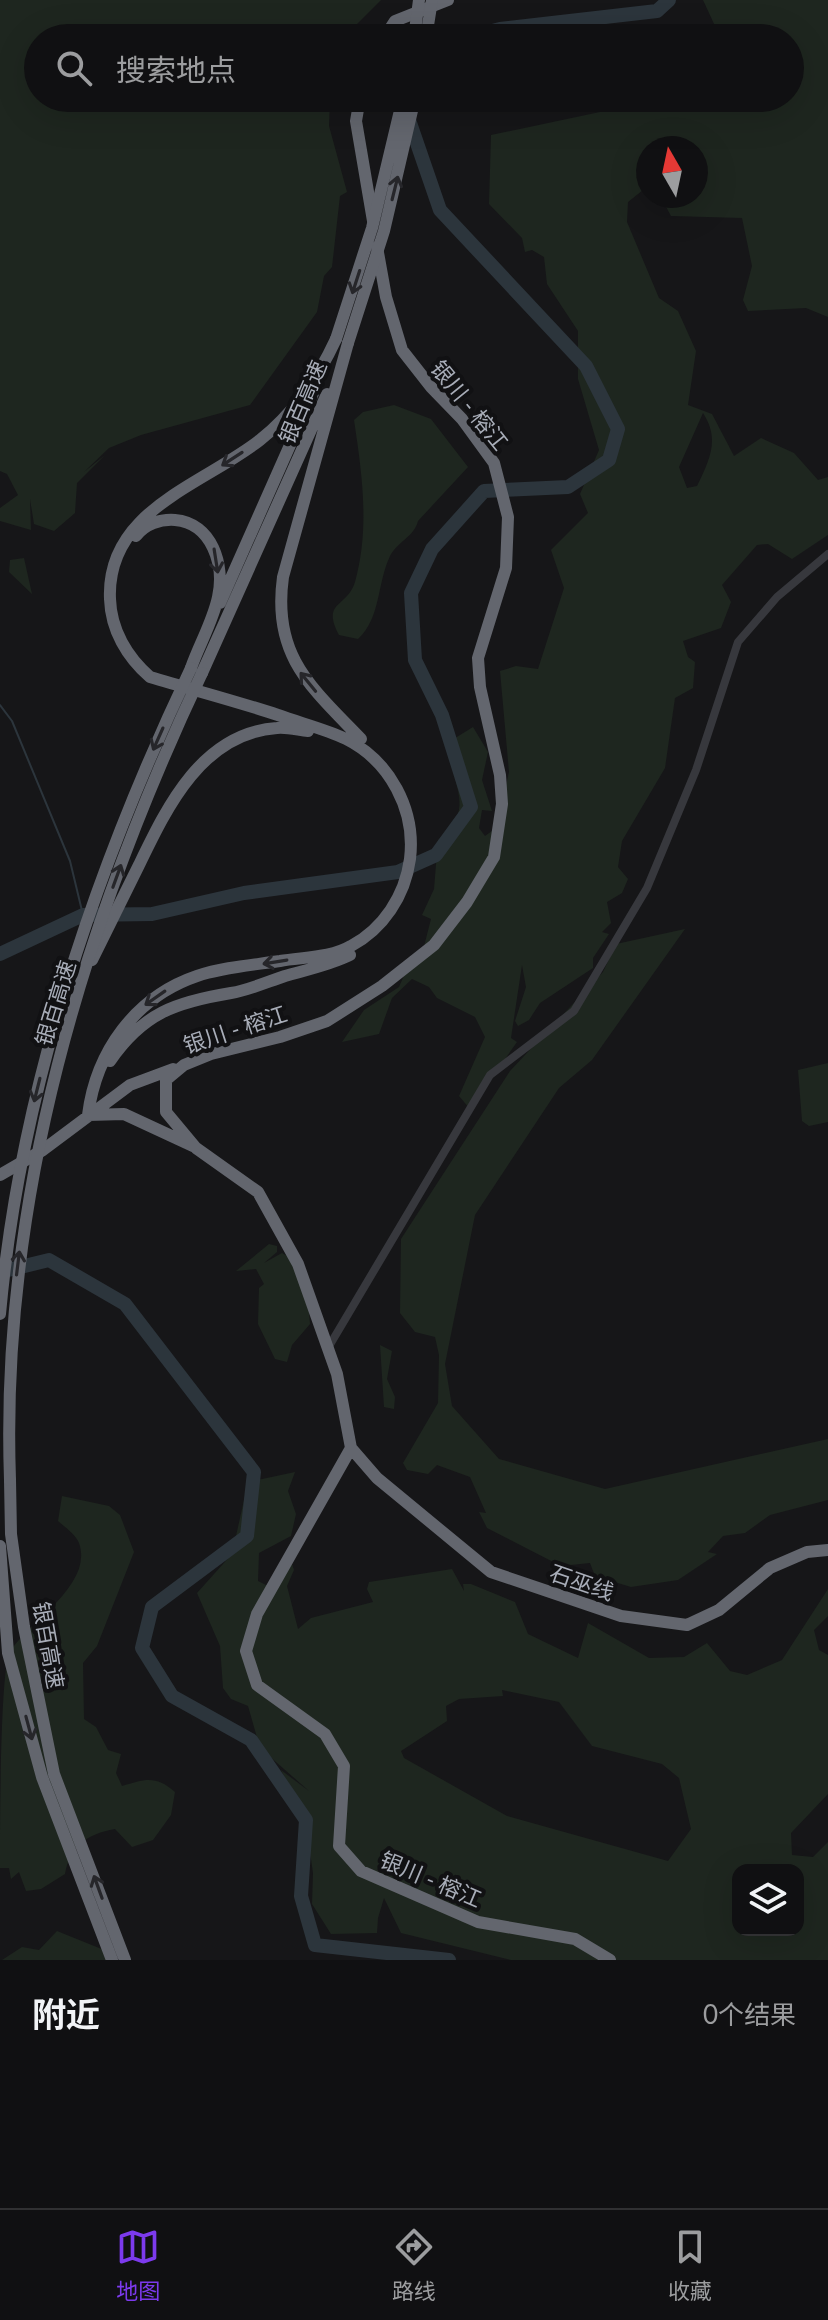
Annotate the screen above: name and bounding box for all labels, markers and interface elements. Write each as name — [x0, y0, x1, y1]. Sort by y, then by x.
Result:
search box — [24, 24, 804, 112]
icon: search — [52, 46, 96, 90]
text: 搜索地点 — [116, 51, 236, 87]
north arrow — [636, 136, 708, 208]
one-way arrow — [388, 176, 403, 201]
one-way arrow — [347, 269, 362, 294]
street label: 银川 - 榕江 — [426, 355, 514, 455]
street label: 银百高速 — [272, 356, 332, 448]
one-way arrow — [221, 452, 244, 468]
one-way arrow — [210, 548, 225, 574]
one-way arrow — [299, 672, 317, 693]
one-way arrow — [150, 726, 165, 750]
one-way arrow — [111, 864, 125, 889]
one-way arrow — [263, 955, 288, 970]
street label: 银百高速 — [29, 957, 81, 1049]
one-way arrow — [145, 990, 167, 1006]
street label: 银川 - 榕江 — [180, 1000, 290, 1058]
one-way arrow — [29, 1077, 44, 1102]
one-way arrow — [10, 1250, 25, 1276]
street label: 石巫线 — [546, 1558, 618, 1606]
street label: 银百高速 — [28, 1599, 70, 1691]
one-way arrow — [22, 1715, 37, 1741]
street label: 银川 - 榕江 — [376, 1846, 486, 1912]
map controls — [732, 1864, 804, 1936]
button: layers — [732, 1864, 804, 1936]
one-way arrow — [90, 1875, 104, 1900]
text: 附近 — [32, 1993, 100, 2034]
text: 0个结果 — [703, 1998, 796, 2030]
tab: 地图 — [116, 2225, 160, 2305]
tab: 路线 — [392, 2225, 436, 2305]
tab: 收藏 — [668, 2225, 712, 2305]

